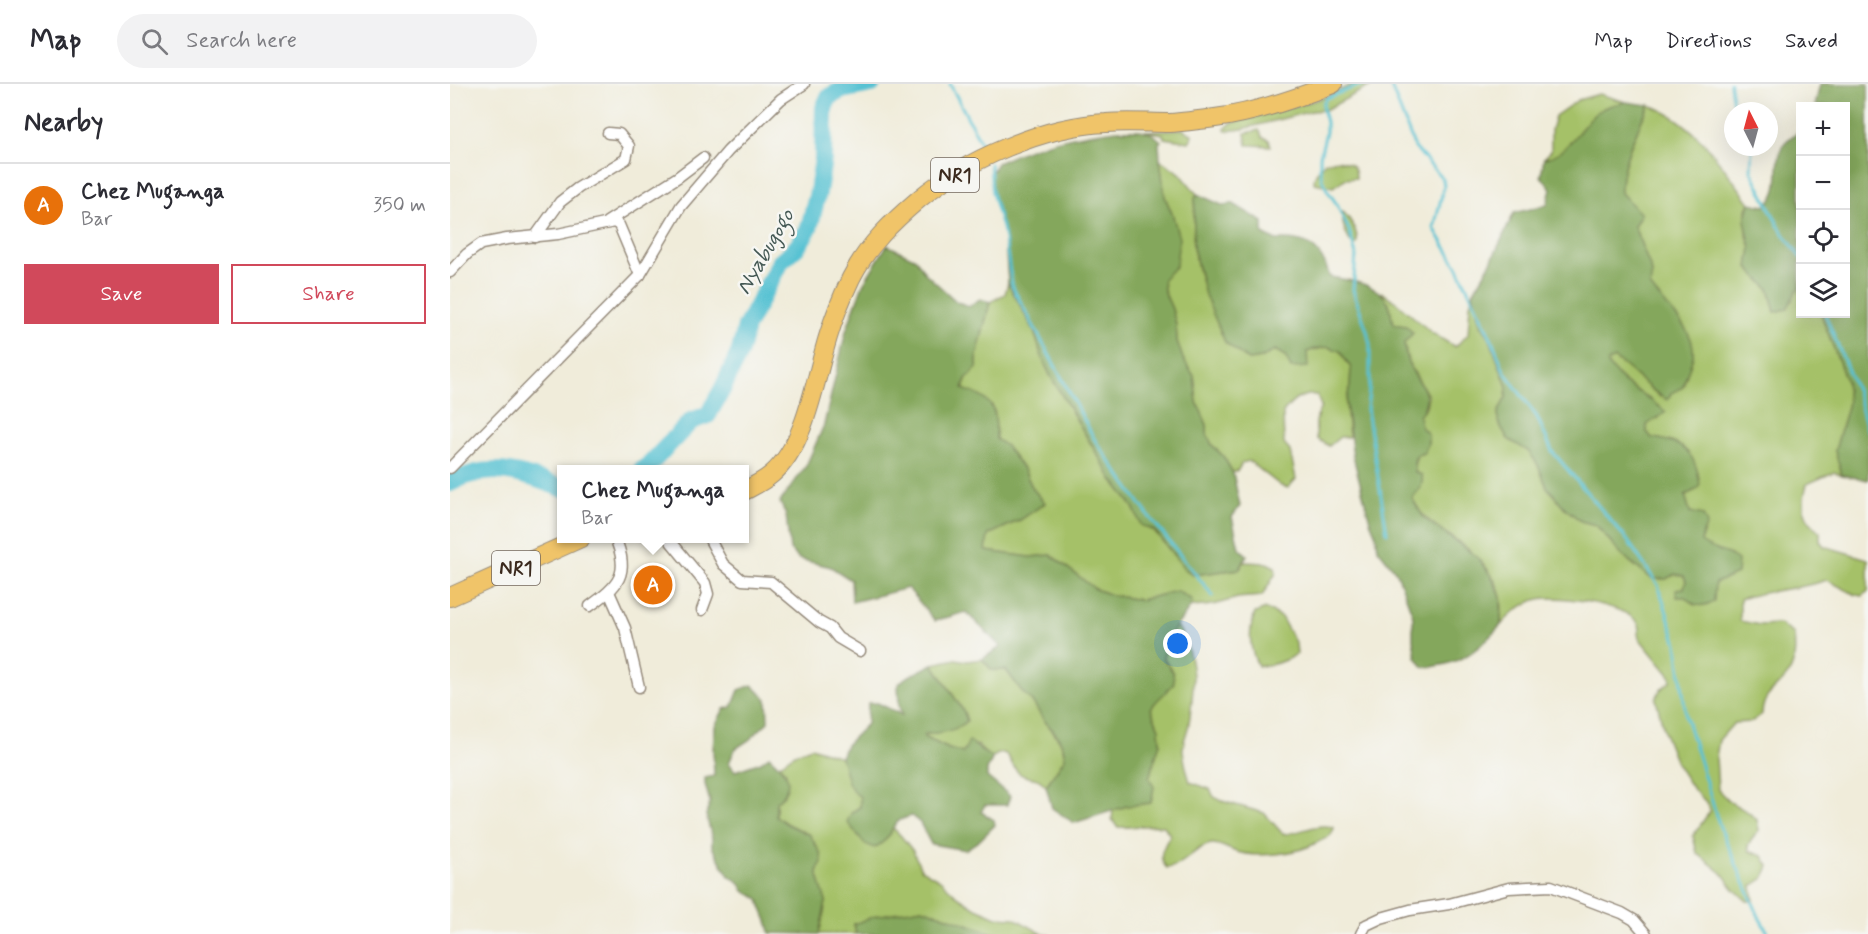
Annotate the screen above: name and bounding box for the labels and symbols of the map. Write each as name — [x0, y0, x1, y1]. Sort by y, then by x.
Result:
north arrow — [1724, 102, 1778, 156]
road number: NR1 — [931, 158, 979, 192]
water label: Nyabugogo — [730, 204, 804, 301]
road number: NR1 — [492, 551, 540, 585]
pin: A — [634, 562, 672, 608]
your location — [1163, 629, 1192, 658]

